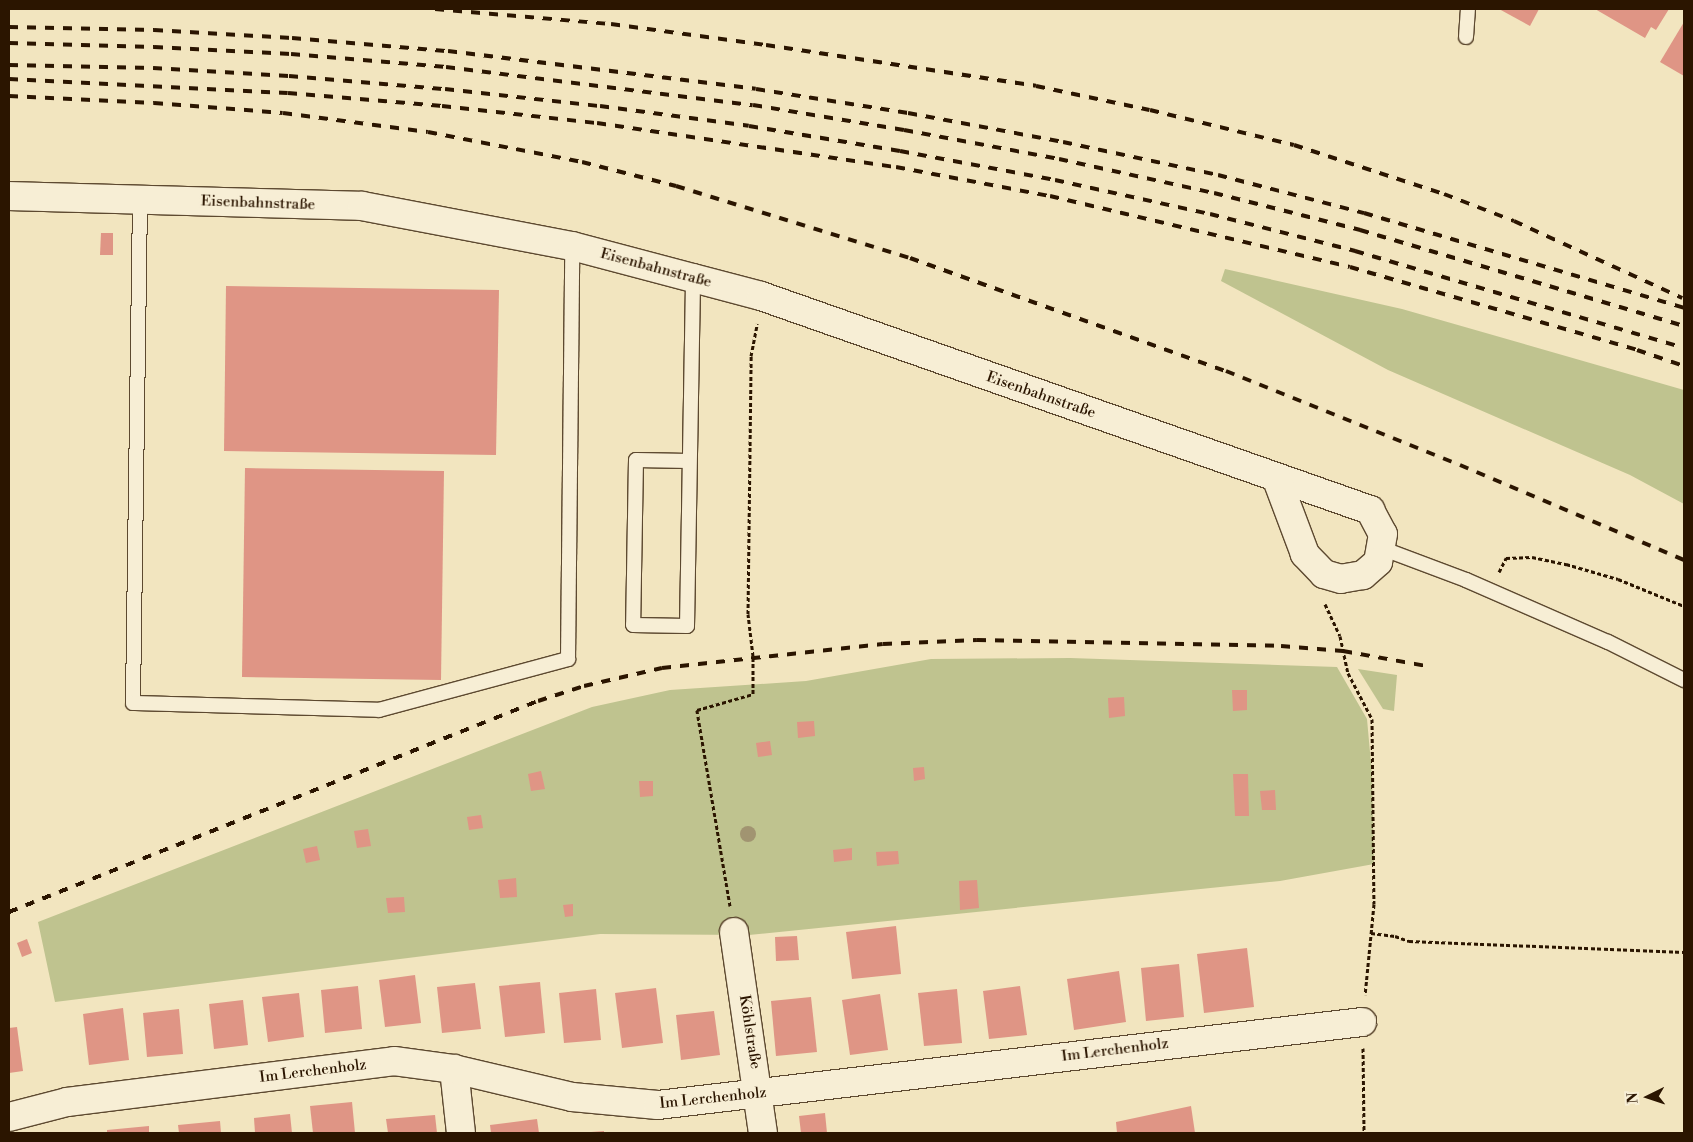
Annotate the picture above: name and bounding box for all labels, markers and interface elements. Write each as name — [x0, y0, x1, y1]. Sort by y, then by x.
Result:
street label: Eisenbahnstraße — [201, 192, 315, 214]
street label: Eisenbahnstraße — [598, 244, 714, 292]
street label: Eisenbahnstraße — [984, 368, 1098, 422]
street label: Köhlstraße — [735, 994, 765, 1070]
street label: Im Lerchenholz — [1060, 1035, 1170, 1065]
street label: Im Lerchenholz — [258, 1056, 368, 1086]
north arrow — [1623, 1072, 1673, 1122]
street label: Im Lerchenholz — [659, 1083, 767, 1113]
text: N — [1624, 1092, 1642, 1104]

